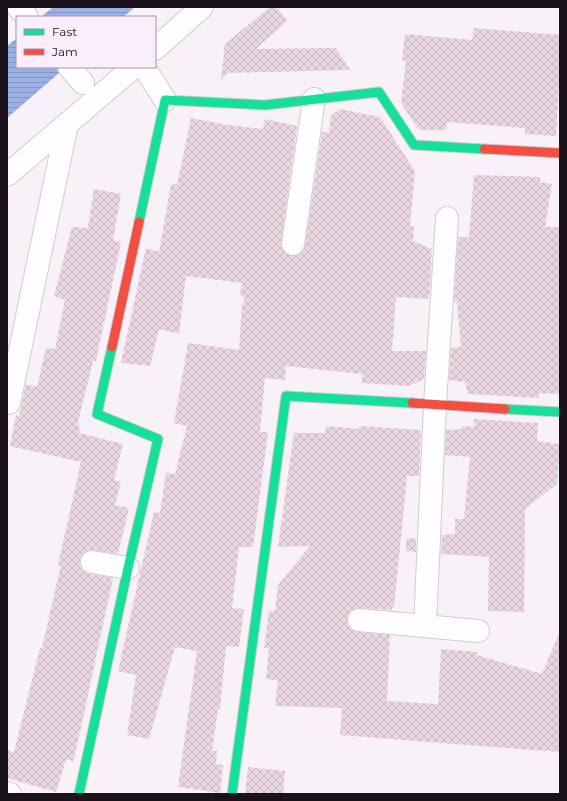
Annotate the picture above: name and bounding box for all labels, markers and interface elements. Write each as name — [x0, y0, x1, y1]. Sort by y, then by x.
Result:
legend — [16, 16, 156, 68]
text: Fast — [52, 24, 77, 39]
text: Jam — [51, 44, 78, 59]

